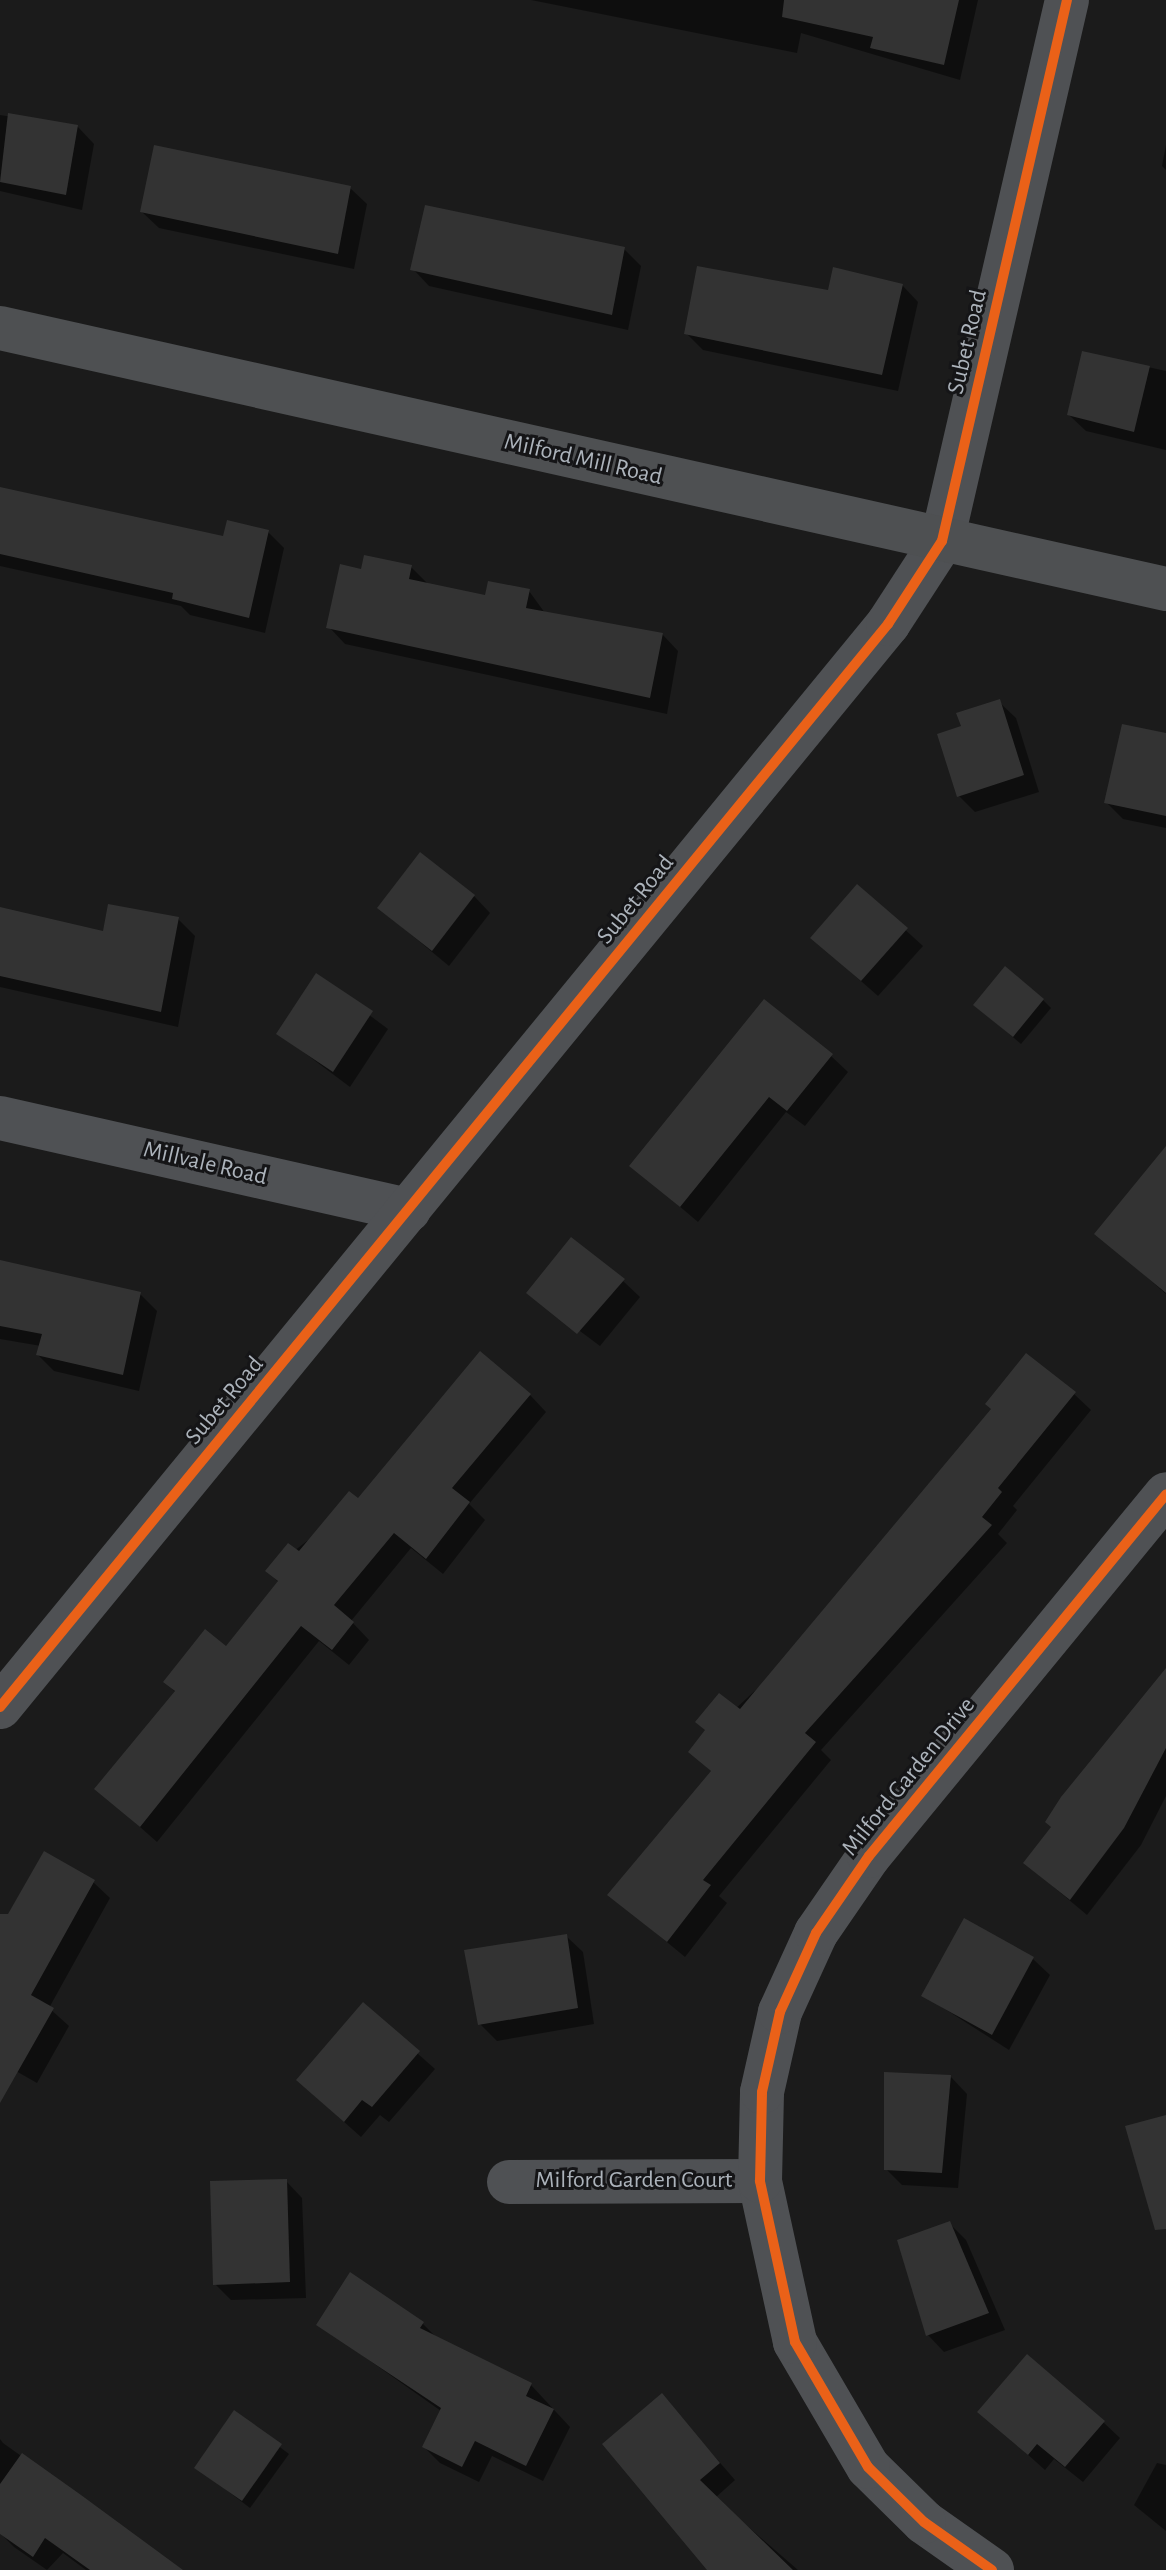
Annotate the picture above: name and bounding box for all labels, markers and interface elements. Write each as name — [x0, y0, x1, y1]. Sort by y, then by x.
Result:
street label: Subet Road — [942, 287, 994, 397]
street label: Milford Mill Road — [501, 428, 665, 492]
street label: Subet Road — [591, 850, 681, 950]
street label: Millvale Road — [140, 1136, 270, 1192]
street label: Subet Road — [180, 1351, 270, 1451]
street label: Milford Garden Drive — [836, 1692, 982, 1862]
street label: Milford Garden Court — [536, 2167, 732, 2195]

